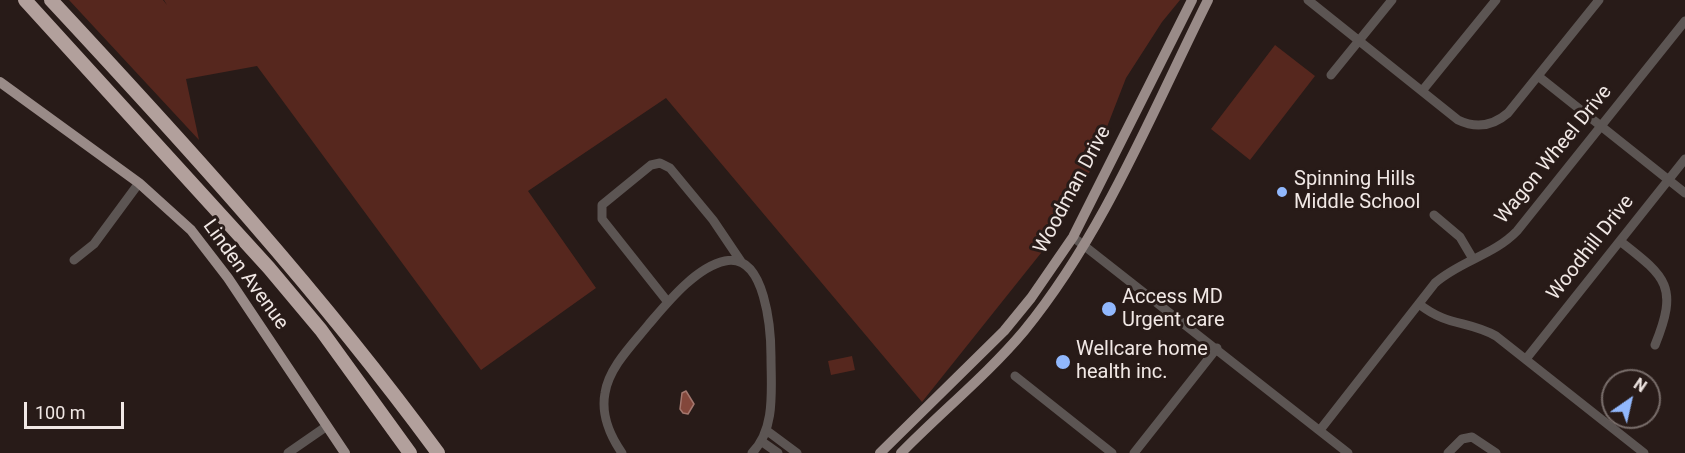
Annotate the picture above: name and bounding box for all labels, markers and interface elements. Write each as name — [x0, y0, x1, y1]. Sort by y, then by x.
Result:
street label: Wagon Wheel Drive — [1491, 81, 1617, 229]
street label: Woodman Drive — [1029, 122, 1117, 258]
place label: Spinning Hills Middle School — [1294, 168, 1420, 215]
marker: Spinning Hills Middle School — [1275, 185, 1289, 199]
street label: Woodhill Drive — [1542, 191, 1640, 305]
street label: Linden Avenue — [197, 215, 293, 335]
place label: Access MD Urgent care — [1122, 286, 1224, 333]
marker: Access MD Urgent care — [1100, 300, 1118, 318]
place label: Wellcare home health inc. — [1076, 338, 1208, 385]
marker: Wellcare home health inc. — [1054, 353, 1072, 371]
north arrow — [1601, 369, 1661, 429]
text: N — [1630, 374, 1650, 396]
scale bar — [27, 390, 128, 428]
text: 100 m — [35, 402, 86, 423]

